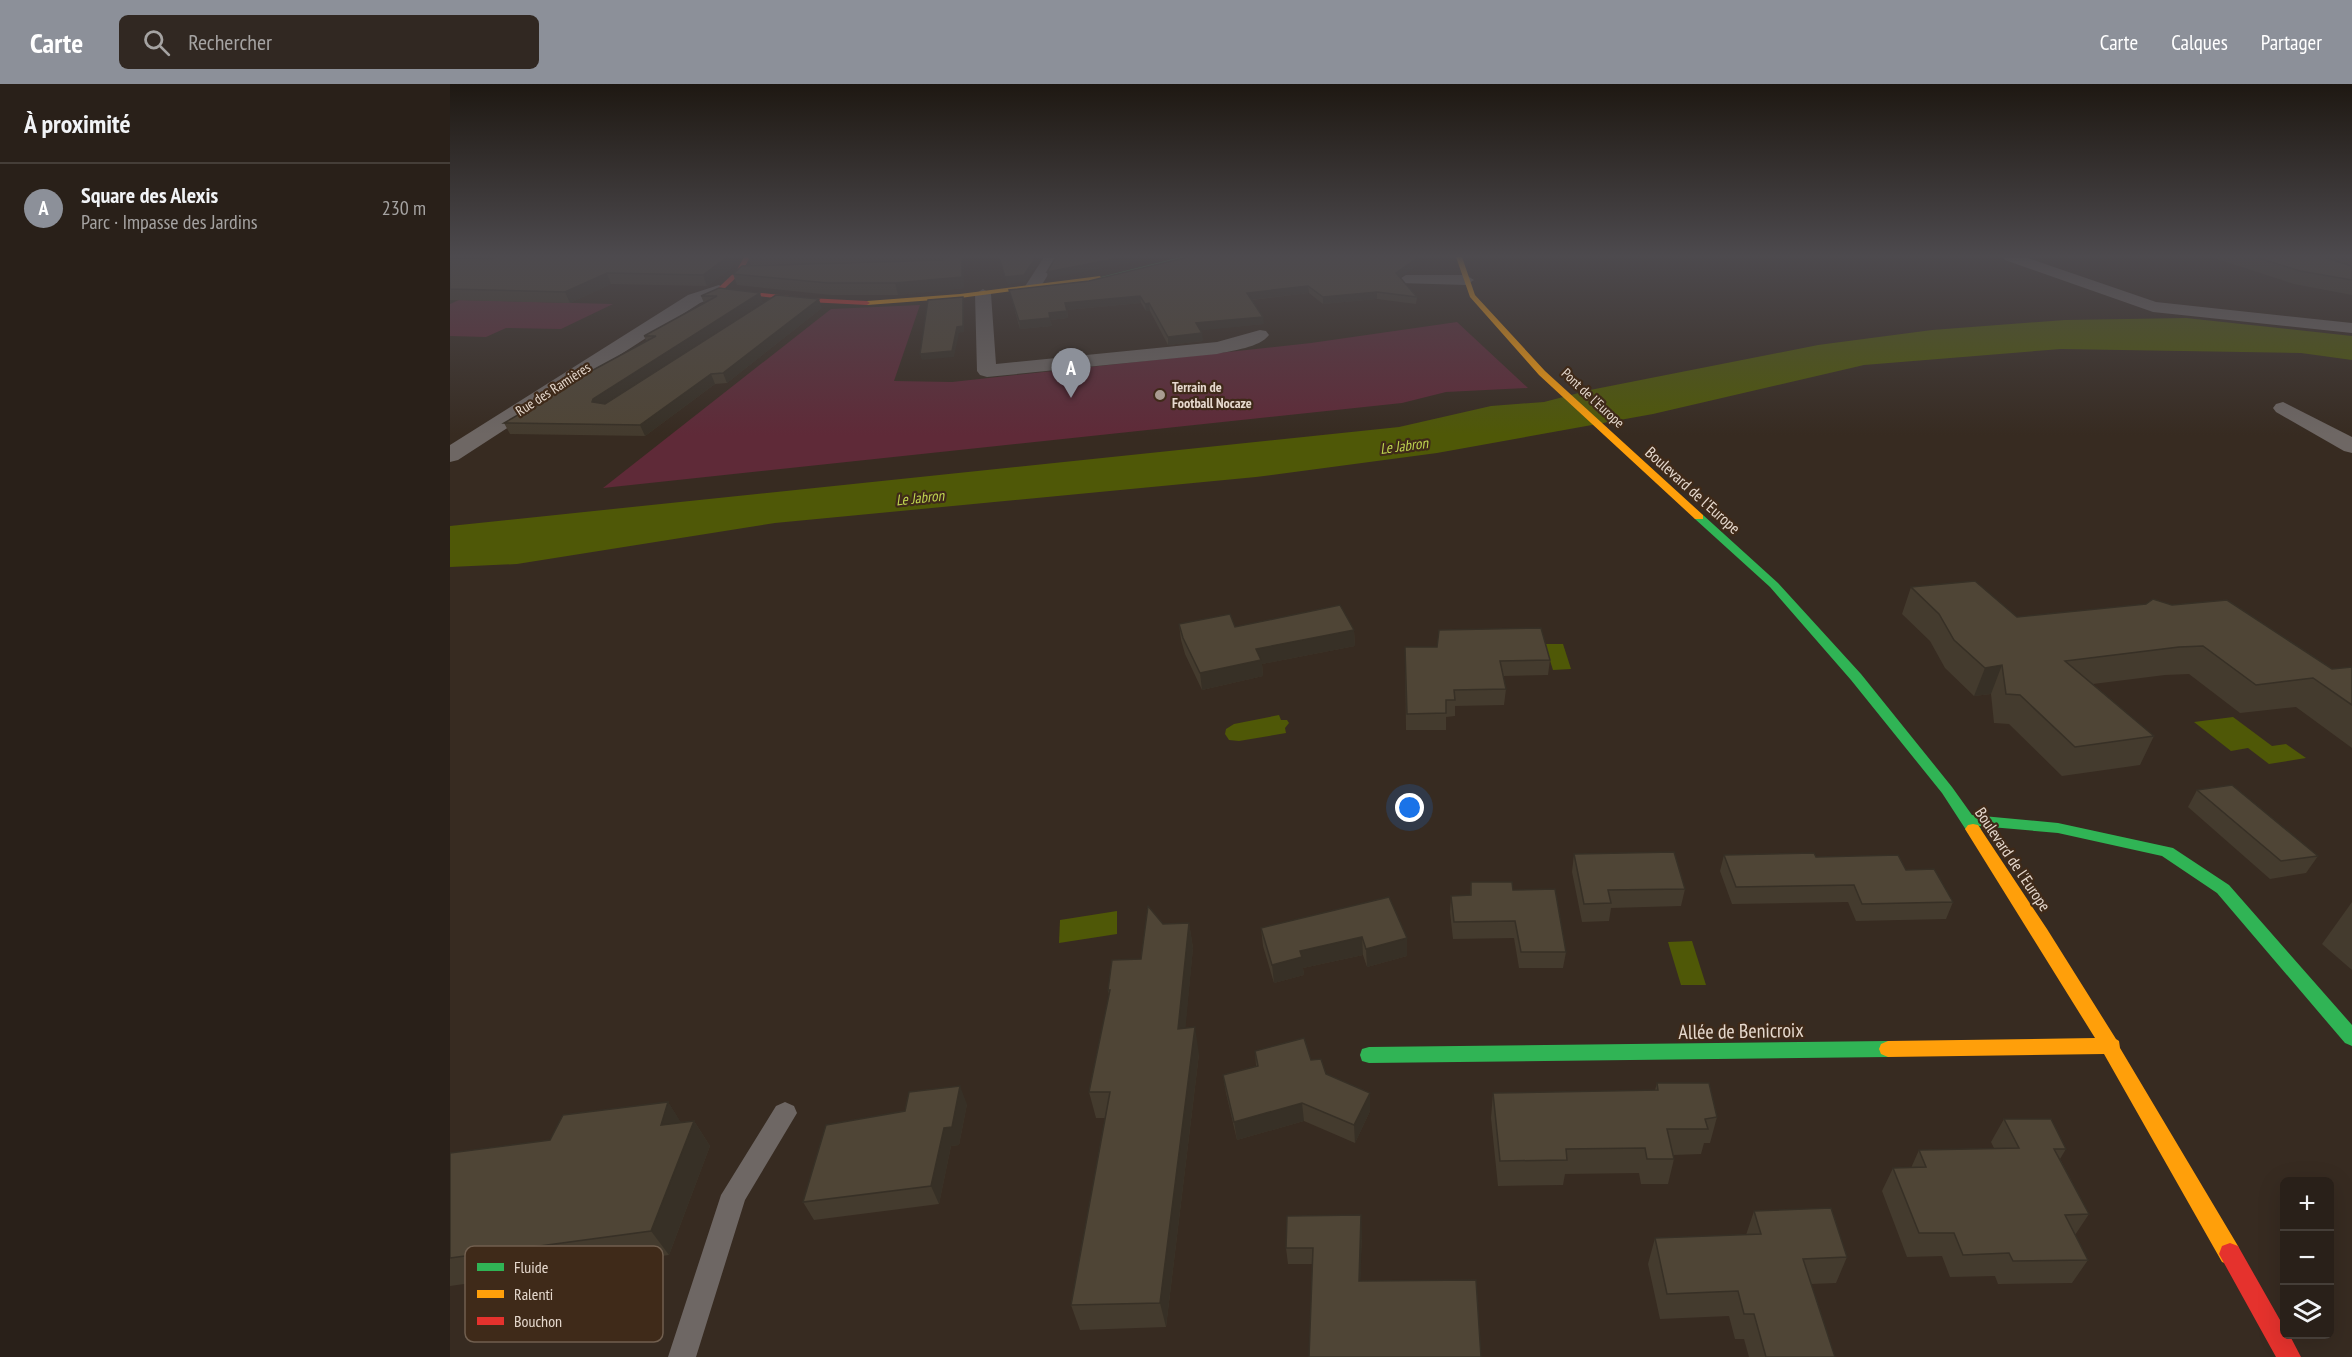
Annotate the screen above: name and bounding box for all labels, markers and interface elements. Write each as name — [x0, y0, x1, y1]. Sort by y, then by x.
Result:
search box — [119, 15, 539, 69]
text: Carte — [30, 24, 83, 61]
icon: search — [140, 26, 173, 59]
text: Rechercher — [188, 28, 272, 56]
text: Carte — [2100, 29, 2138, 56]
text: Calques — [2171, 29, 2228, 56]
text: Partager — [2261, 29, 2322, 56]
text: À proximité — [24, 107, 131, 140]
text: Square des Alexis — [81, 181, 218, 209]
text: A — [38, 195, 49, 221]
text: 230 m — [382, 195, 426, 221]
text: Parc · Impasse des Jardins — [81, 209, 258, 235]
pin: A — [1052, 348, 1090, 398]
street label: Rue des Ramières — [512, 358, 594, 420]
street label: Pont de l'Europe — [1558, 364, 1628, 432]
place label: Terrain de Football Nocaze — [1172, 378, 1252, 412]
marker: Terrain de Football Nocaze — [1153, 388, 1167, 402]
water label: Le Jabron — [1379, 433, 1430, 458]
street label: Boulevard de l'Europe — [1641, 442, 1745, 538]
water label: Le Jabron — [895, 485, 946, 509]
your location — [1395, 793, 1424, 822]
street label: Boulevard de l'Europe — [1971, 803, 2055, 915]
street label: Allée de Benicroix — [1678, 1017, 1804, 1045]
map controls — [2280, 1177, 2334, 1339]
button: + — [2280, 1177, 2334, 1231]
button: − — [2280, 1231, 2334, 1285]
legend — [465, 1246, 663, 1342]
text: Fluide — [514, 1257, 548, 1277]
text: Ralenti — [514, 1284, 553, 1304]
button: layers — [2280, 1285, 2334, 1339]
text: Bouchon — [514, 1311, 562, 1331]

